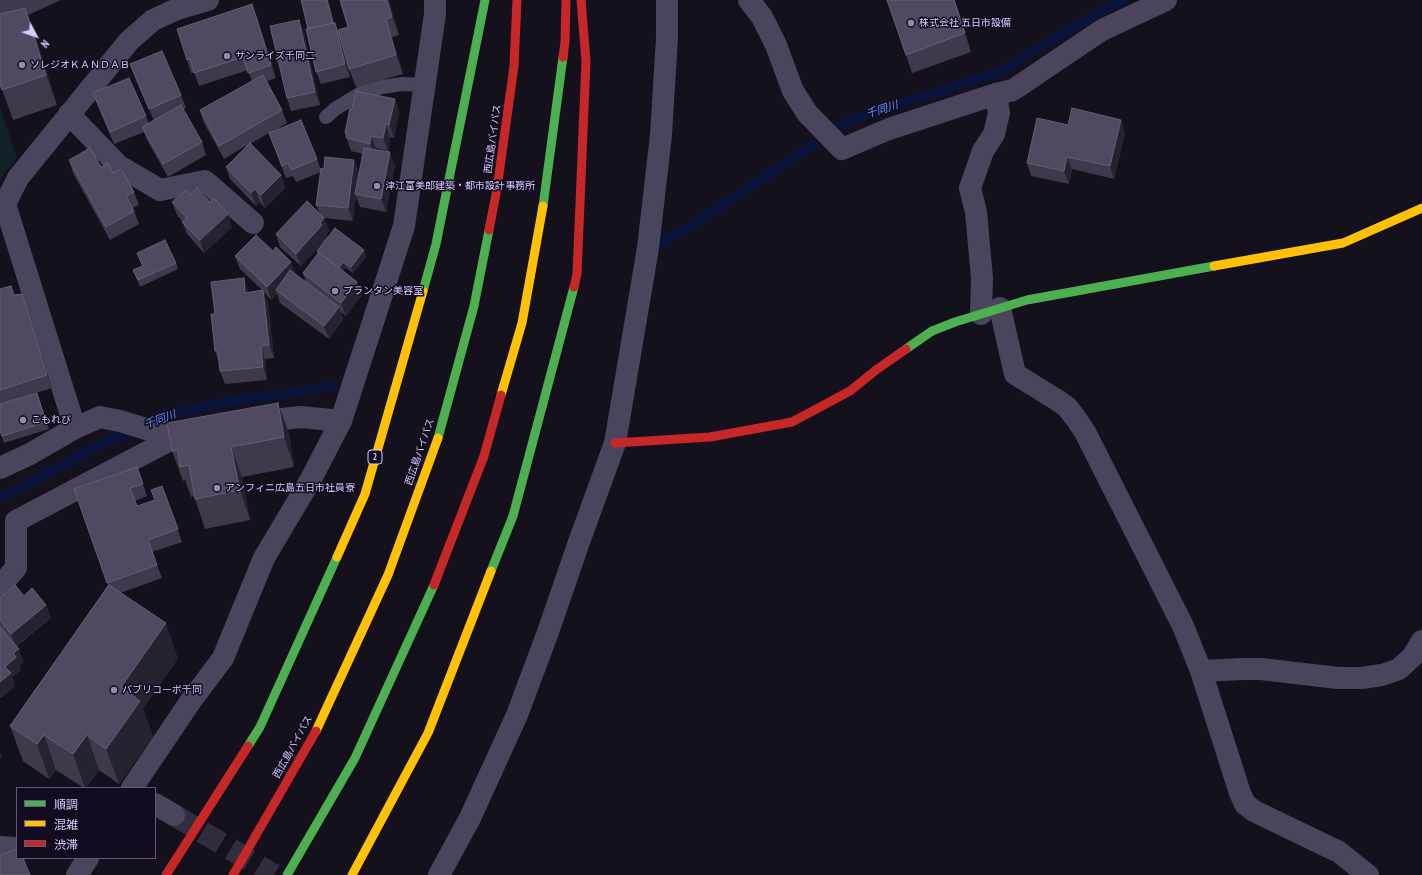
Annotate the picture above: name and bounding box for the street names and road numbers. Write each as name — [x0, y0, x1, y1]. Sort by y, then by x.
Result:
street label: 西広島バイパス — [482, 104, 504, 174]
street label: 西広島バイパス — [403, 417, 437, 487]
road number: 2 — [368, 450, 382, 464]
street label: 西広島バイパス — [271, 713, 315, 781]

